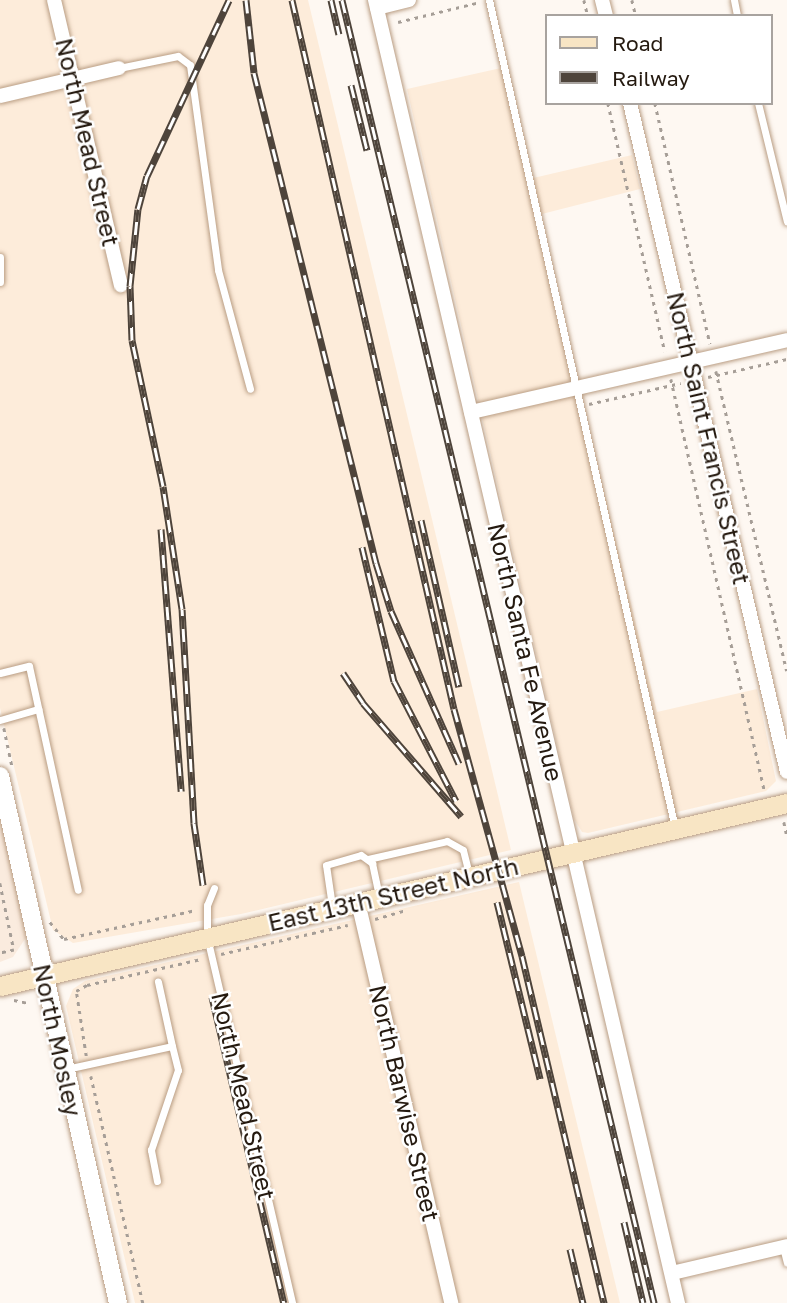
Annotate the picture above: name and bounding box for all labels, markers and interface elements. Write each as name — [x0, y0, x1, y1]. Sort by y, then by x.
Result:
legend — [546, 14, 773, 105]
text: Road — [612, 30, 663, 56]
street label: North Mead Street — [50, 35, 126, 249]
text: Railway — [612, 65, 690, 91]
street label: North Saint Francis Street — [661, 289, 757, 587]
street label: North Santa Fe Avenue — [482, 520, 570, 784]
street label: East 13th Street North — [265, 851, 521, 937]
street label: North Mosley — [28, 961, 88, 1119]
street label: North Barwise Street — [364, 982, 446, 1224]
street label: North Mead Street — [206, 989, 282, 1203]

